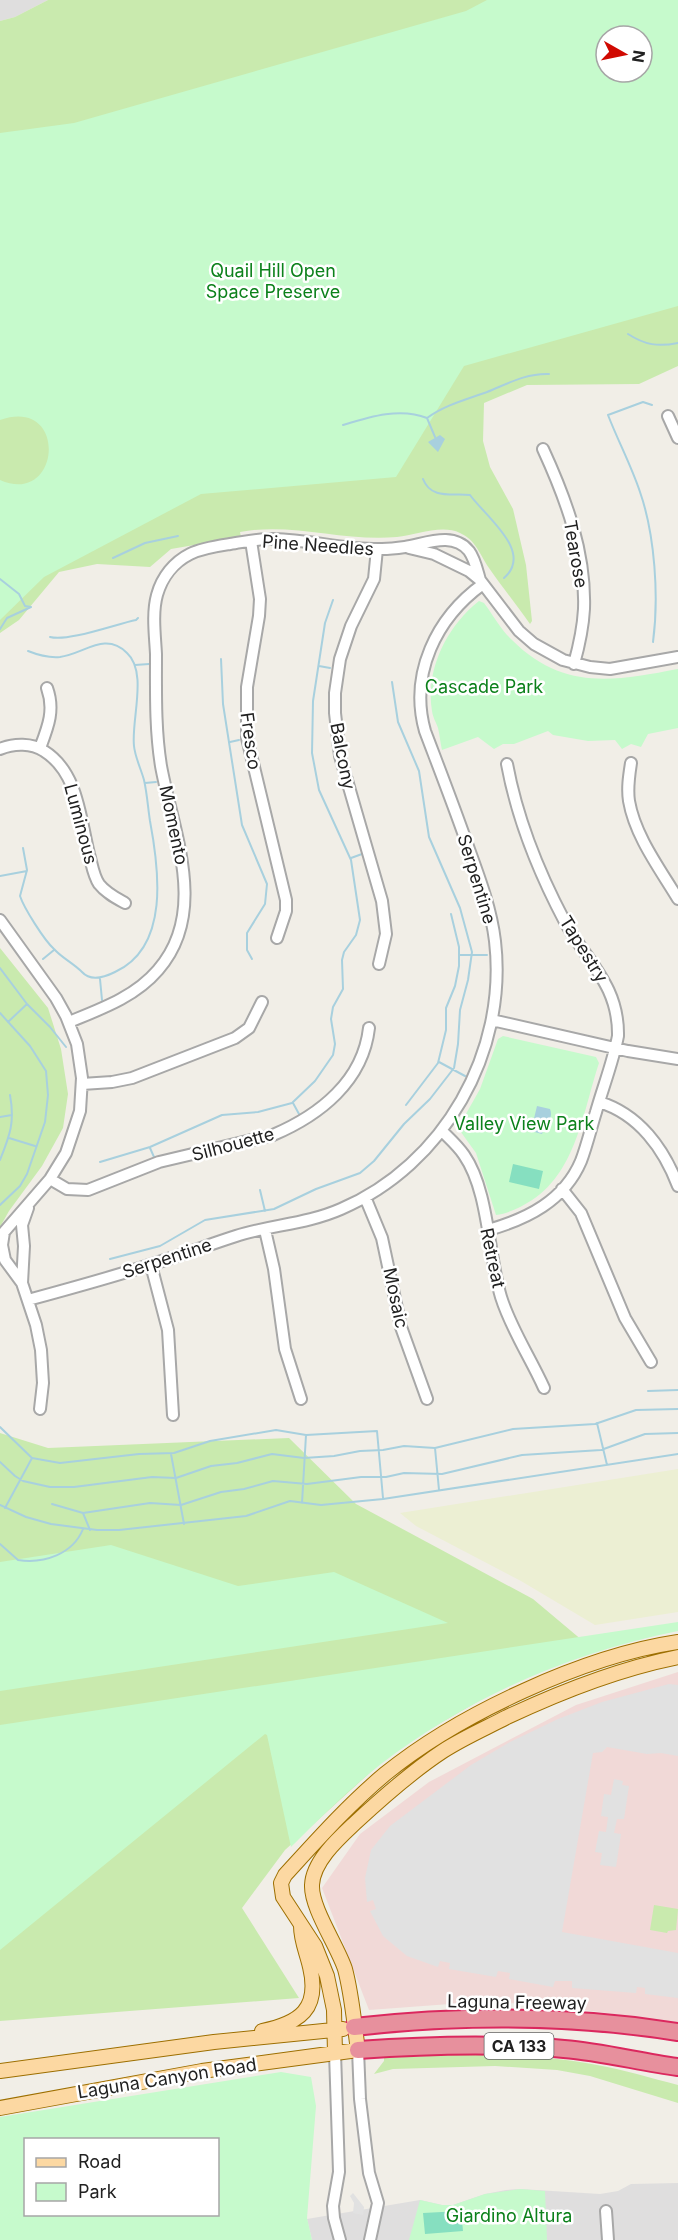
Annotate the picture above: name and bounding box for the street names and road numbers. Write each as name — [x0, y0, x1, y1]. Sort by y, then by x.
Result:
street label: Tearose — [560, 519, 592, 589]
street label: Pine Needles — [261, 531, 375, 559]
street label: Fresco — [237, 711, 265, 771]
street label: Balcony — [326, 721, 360, 791]
street label: Luminous — [60, 781, 102, 867]
street label: Momento — [155, 783, 193, 867]
street label: Serpentine — [453, 832, 501, 926]
street label: Tapestry — [555, 912, 613, 986]
street label: Silhouette — [189, 1123, 277, 1165]
street label: Retreat — [476, 1226, 510, 1290]
street label: Serpentine — [120, 1234, 214, 1282]
street label: Mosaic — [379, 1266, 413, 1330]
street label: Laguna Freeway — [447, 1990, 587, 2014]
road number: CA 133 — [484, 2033, 554, 2059]
street label: Laguna Canyon Road — [76, 2053, 258, 2103]

